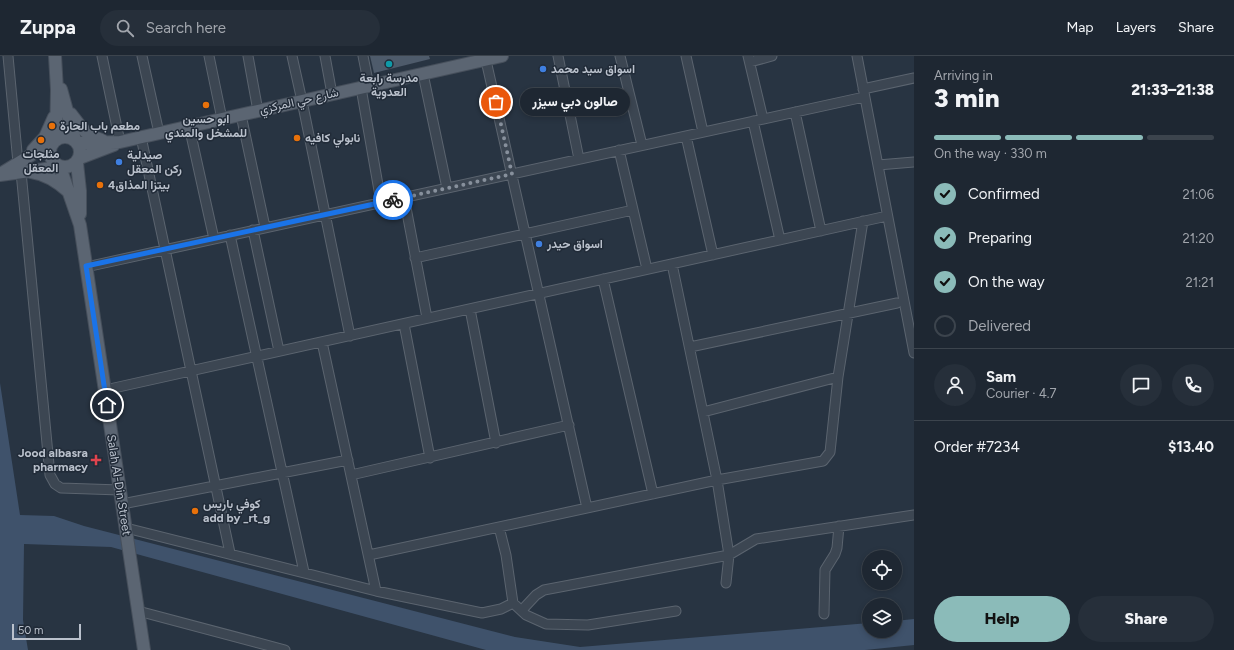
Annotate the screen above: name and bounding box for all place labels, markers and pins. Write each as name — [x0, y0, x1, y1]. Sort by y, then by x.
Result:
marker: مدرسة رابعة العدوية — [384, 59, 394, 69]
place label: اسواق سيد محمد — [551, 62, 635, 77]
marker: اسواق سيد محمد — [538, 64, 548, 74]
place label: مدرسة رابعة العدوية — [360, 71, 419, 100]
pin — [479, 85, 513, 119]
callout: صالون دبي سيزر — [520, 88, 630, 116]
marker: ابو حسين للمشخل والمندي — [201, 100, 211, 110]
place label: ابو حسين للمشخل والمندي — [165, 112, 247, 143]
place label: مطعم باب الحارة — [60, 119, 141, 134]
marker: مطعم باب الحارة — [47, 121, 57, 131]
place label: نابولي كافيه — [305, 131, 361, 148]
marker: نابولي كافيه — [292, 133, 302, 143]
marker: مثلجات المعقل — [36, 135, 46, 145]
place label: مثلجات المعقل — [22, 147, 60, 175]
place label: صيدلية ركن المعقل — [127, 148, 182, 177]
marker: صيدلية ركن المعقل — [114, 157, 124, 167]
place label: بيتزا المذاق4 — [108, 178, 170, 193]
marker: بيتزا المذاق4 — [95, 180, 105, 190]
place label: اسواق حيدر — [546, 237, 603, 252]
marker: اسواق حيدر — [534, 239, 544, 249]
pin — [90, 388, 124, 422]
place label: Jood albasra pharmacy — [18, 446, 88, 474]
marker: Jood albasra pharmacy — [91, 455, 101, 465]
place label: كوفي باريس add by _rt_g — [203, 497, 270, 525]
marker: كوفي باريس add by _rt_g — [190, 506, 200, 516]

